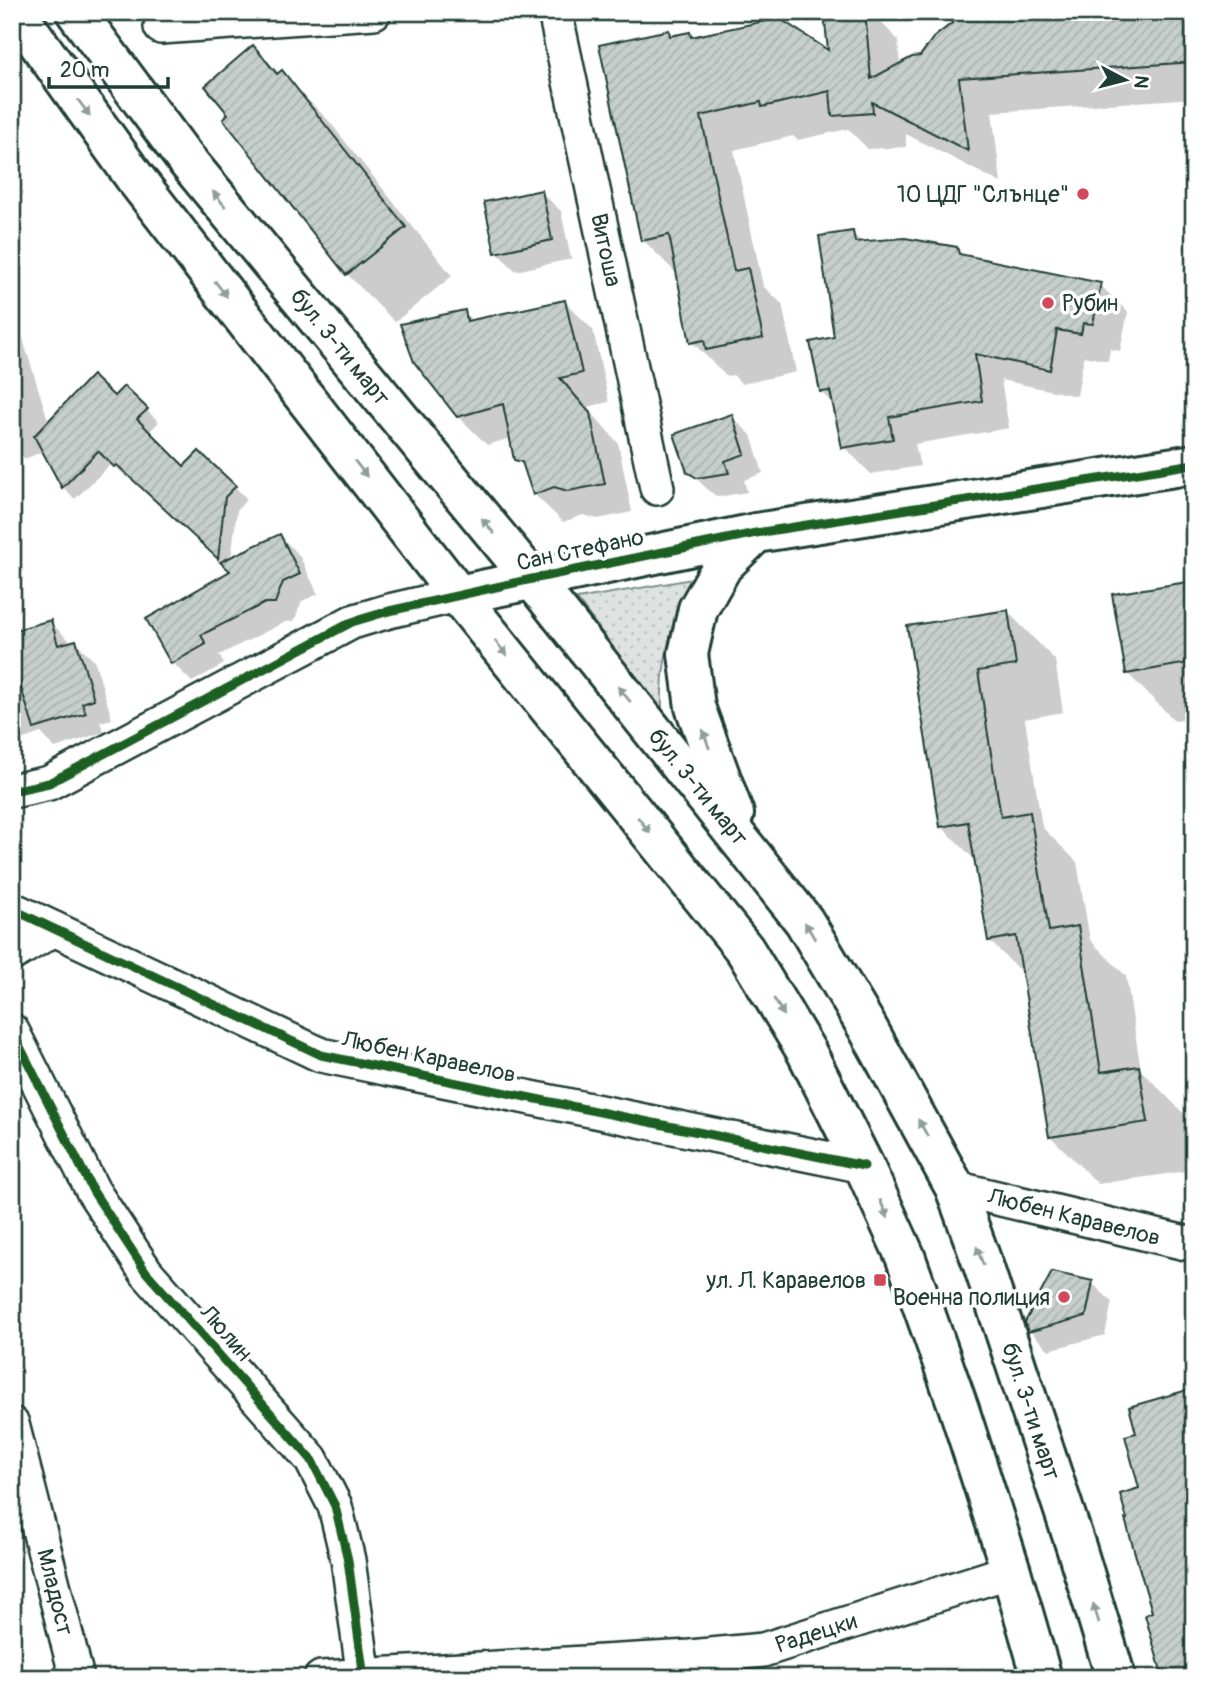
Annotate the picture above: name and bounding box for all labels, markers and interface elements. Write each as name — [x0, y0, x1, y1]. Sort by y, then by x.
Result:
scale bar — [49, 46, 168, 90]
north arrow — [1090, 46, 1160, 116]
text: 20 m — [60, 57, 109, 84]
text: N — [1128, 74, 1154, 90]
one-way arrow — [77, 98, 92, 116]
place label: 10 ЦДГ "Слънце" — [897, 180, 1069, 209]
marker: 10 ЦДГ "Слънце" — [1075, 186, 1091, 202]
one-way arrow — [212, 191, 227, 208]
street label: Витоша — [584, 211, 628, 289]
one-way arrow — [214, 280, 228, 298]
street label: бул. 3-ти март — [284, 282, 396, 412]
place label: Рубин — [1062, 289, 1118, 318]
marker: Рубин — [1040, 295, 1056, 311]
one-way arrow — [353, 460, 367, 478]
one-way arrow — [481, 518, 496, 535]
street label: Сан Стефано — [514, 522, 646, 578]
one-way arrow — [493, 640, 508, 657]
one-way arrow — [616, 686, 631, 704]
street label: бул. 3-ти март — [642, 722, 754, 852]
one-way arrow — [700, 728, 711, 749]
one-way arrow — [636, 816, 651, 834]
one-way arrow — [804, 921, 816, 940]
one-way arrow — [773, 998, 786, 1017]
street label: Любен Каравелов — [339, 1024, 518, 1090]
one-way arrow — [917, 1118, 929, 1138]
street label: Любен Каравелов — [984, 1181, 1163, 1252]
one-way arrow — [878, 1199, 890, 1219]
one-way arrow — [974, 1246, 985, 1267]
place label: ул. Л. Каравелов — [705, 1266, 866, 1295]
marker: ул. Л. Каравелов — [872, 1272, 888, 1288]
place label: Военна полиция — [893, 1283, 1050, 1312]
marker: Военна полиция — [1056, 1289, 1072, 1305]
street label: Люлин — [193, 1298, 258, 1367]
street label: бул. 3-ти март — [995, 1339, 1067, 1484]
street label: Младост — [30, 1546, 80, 1639]
one-way arrow — [1090, 1602, 1101, 1623]
street label: Радецки — [772, 1606, 860, 1660]

